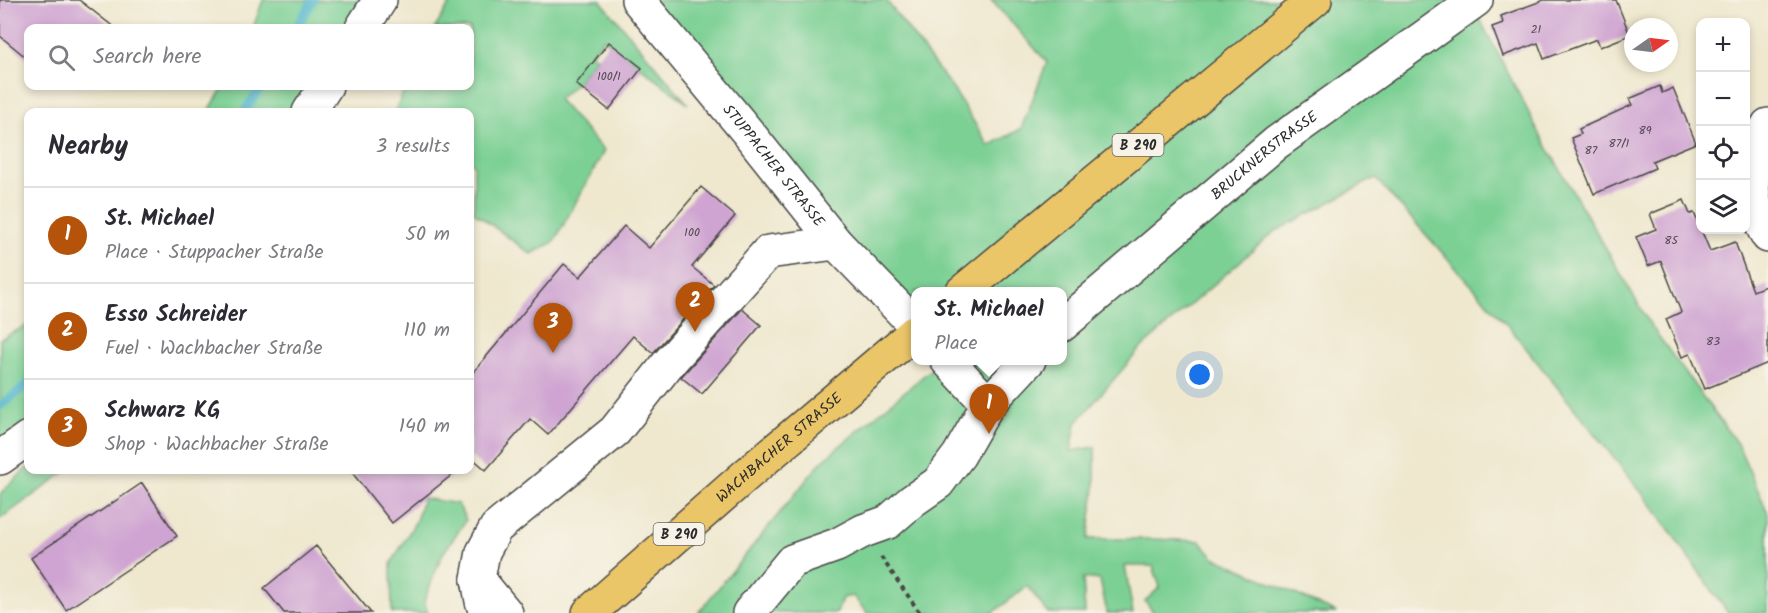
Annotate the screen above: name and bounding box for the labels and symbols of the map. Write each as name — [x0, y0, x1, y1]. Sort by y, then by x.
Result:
north arrow — [1624, 18, 1678, 72]
house number: 21 — [1531, 20, 1542, 39]
house number: 100/1 — [597, 67, 621, 86]
street label: STUPPACHER STRASSE — [716, 99, 831, 234]
street label: BRUCKNERSTRASSE — [1206, 105, 1324, 206]
house number: 89 — [1638, 121, 1652, 140]
road number: B 290 — [1112, 134, 1164, 156]
house number: 87/1 — [1609, 134, 1630, 153]
house number: 87 — [1585, 141, 1598, 160]
house number: 100 — [684, 223, 700, 242]
house number: 85 — [1664, 231, 1679, 250]
pin: 2 — [676, 282, 714, 332]
pin: 3 — [534, 304, 572, 353]
house number: 83 — [1706, 332, 1720, 351]
your location — [1185, 360, 1214, 389]
pin: 1 — [970, 384, 1008, 434]
street label: WACHBACHER STRASSE — [711, 386, 849, 509]
road number: B 290 — [654, 523, 704, 545]

